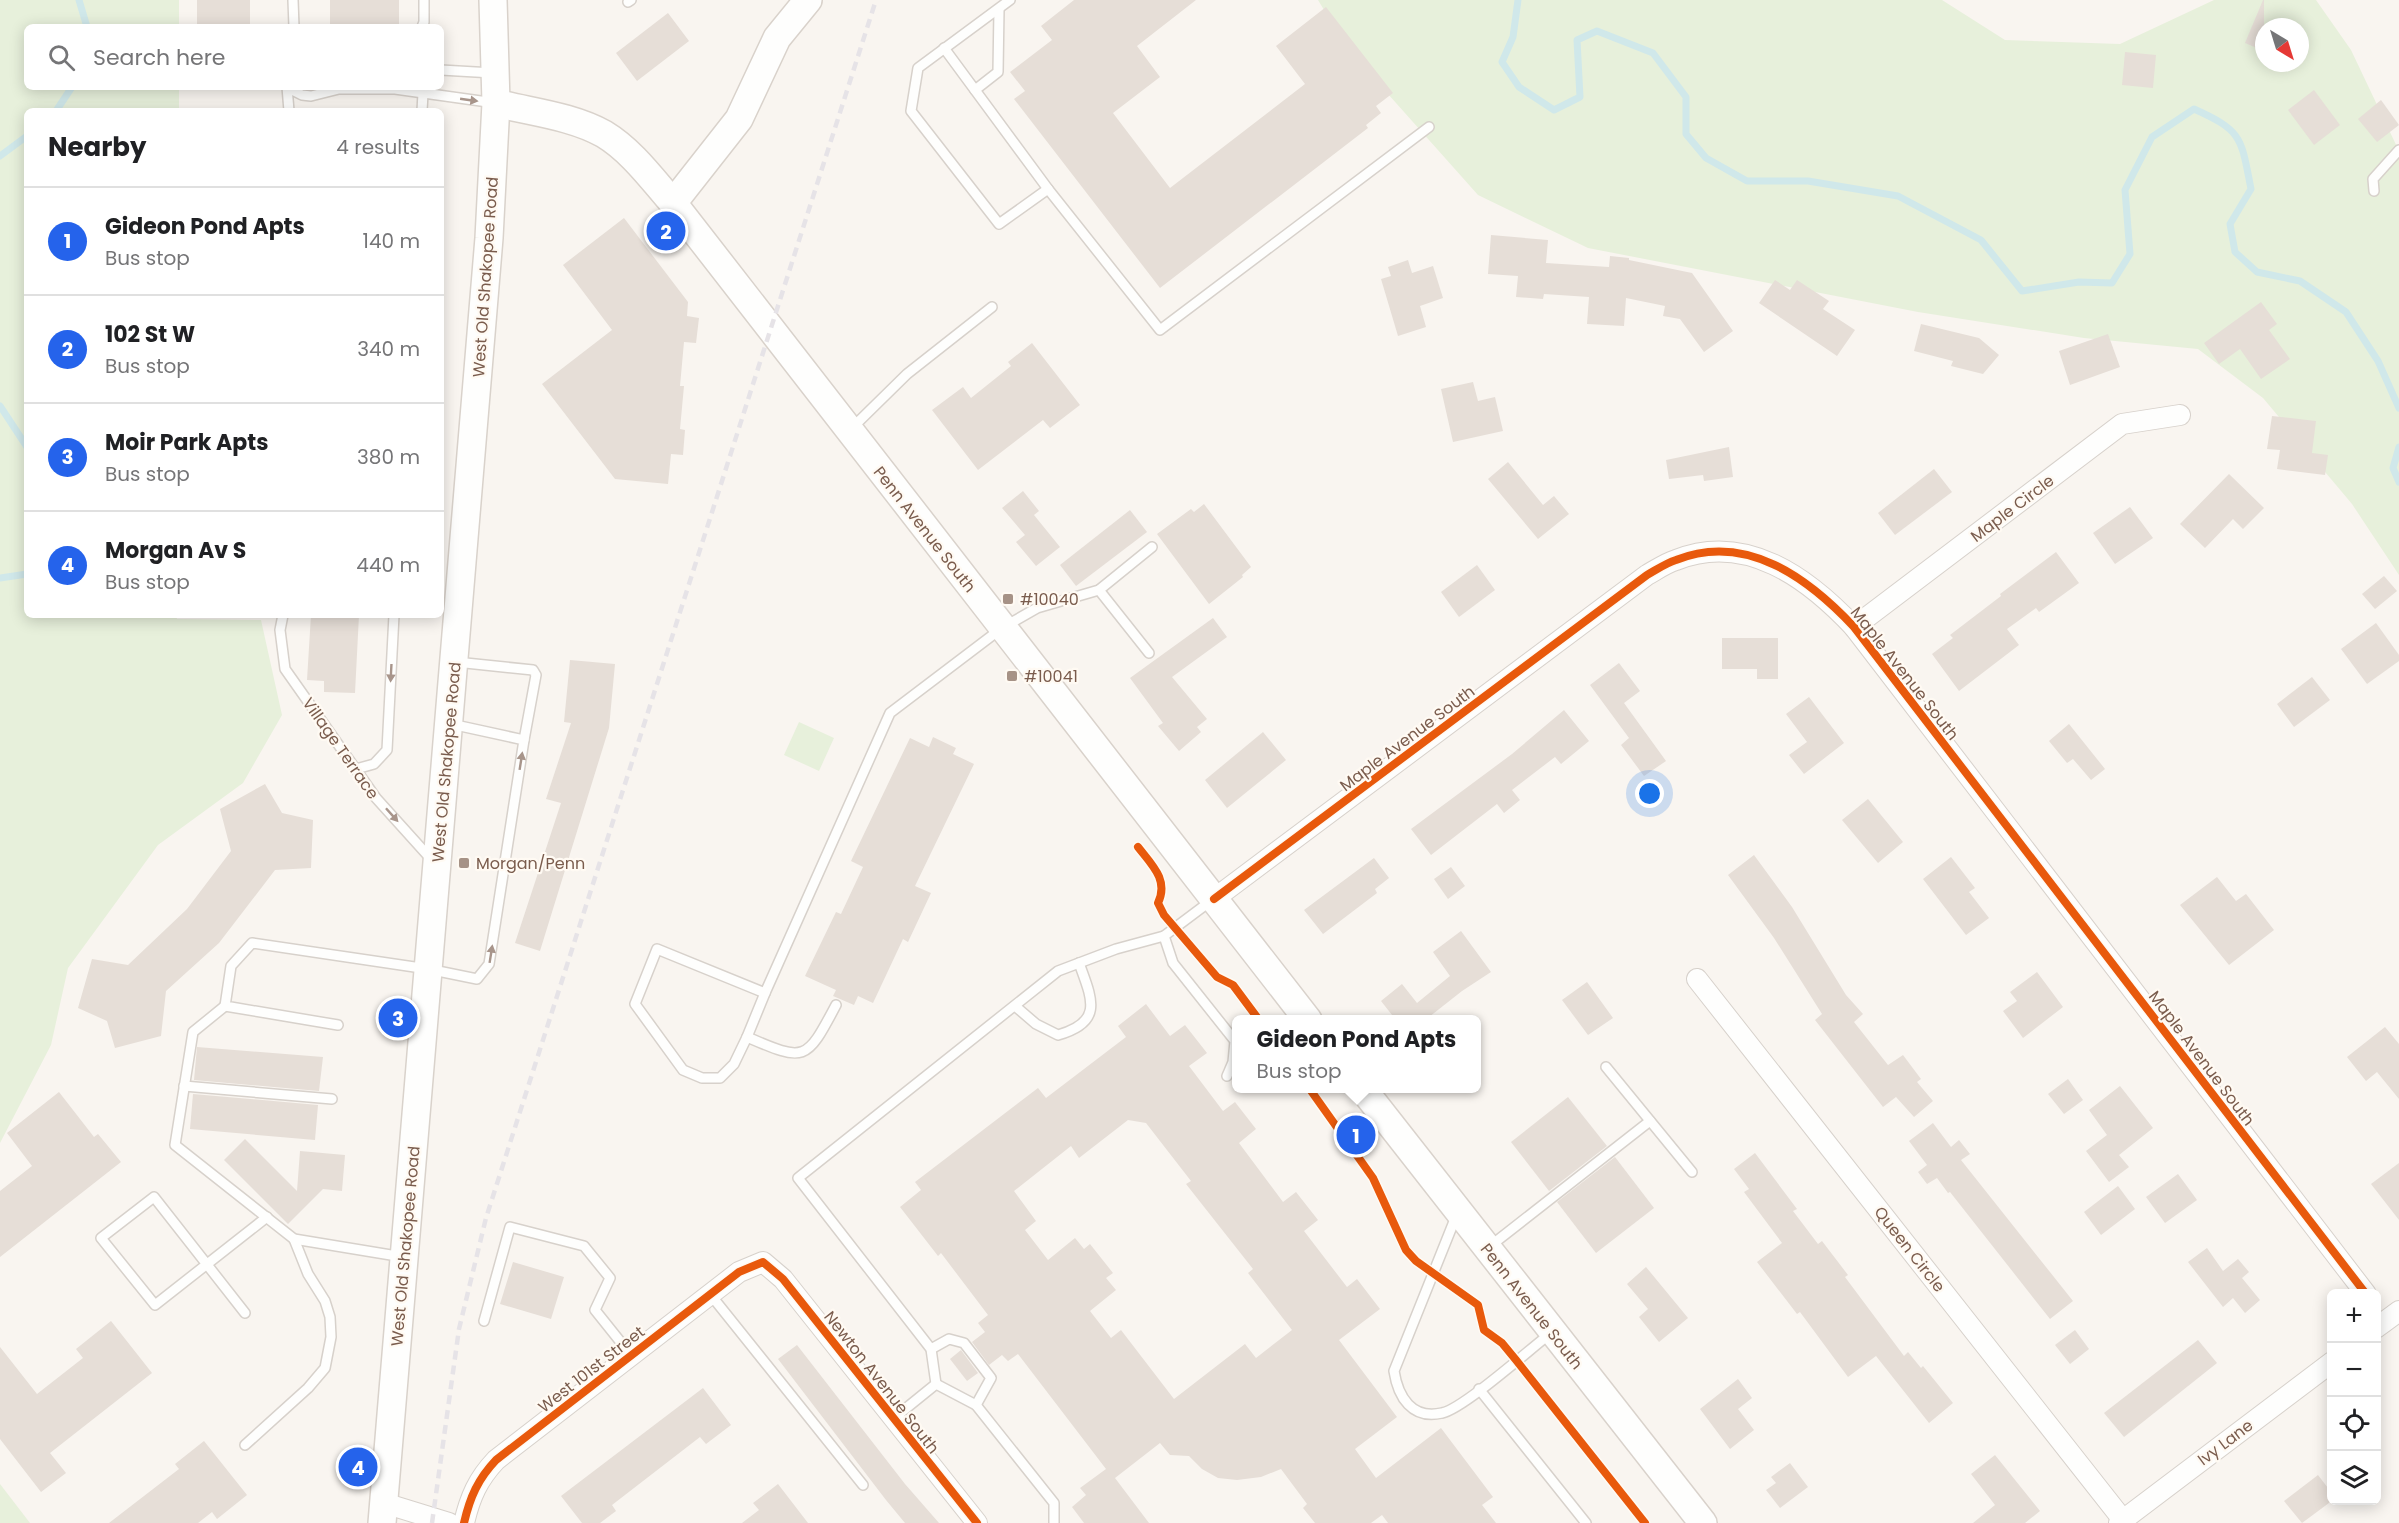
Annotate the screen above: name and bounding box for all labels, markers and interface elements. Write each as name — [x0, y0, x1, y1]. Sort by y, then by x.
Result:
north arrow — [2255, 18, 2309, 72]
search box — [24, 24, 444, 90]
icon: search — [45, 41, 78, 74]
text: Search here — [93, 42, 226, 73]
one-way arrow — [460, 95, 479, 104]
text: Nearby — [48, 129, 146, 165]
text: 4 results — [336, 133, 420, 161]
street label: West Old Shakopee Road — [467, 176, 504, 378]
pin: 2 — [646, 208, 686, 254]
text: Gideon Pond Apts — [105, 211, 305, 242]
text: 1 — [64, 227, 71, 255]
text: 140 m — [363, 227, 420, 255]
text: Bus stop — [105, 244, 190, 272]
text: 102 St W — [105, 319, 195, 350]
text: 2 — [62, 335, 73, 363]
text: 340 m — [357, 335, 420, 363]
text: Bus stop — [105, 352, 190, 380]
text: Moir Park Apts — [105, 427, 268, 458]
text: 3 — [61, 443, 74, 471]
text: 380 m — [357, 443, 420, 471]
text: Bus stop — [105, 460, 190, 488]
street label: Penn Avenue South — [868, 461, 981, 597]
street label: Maple Circle — [1966, 469, 2059, 547]
text: Morgan Av S — [105, 535, 246, 566]
text: 4 — [61, 551, 74, 579]
text: 440 m — [356, 551, 420, 579]
text: Bus stop — [105, 568, 190, 596]
place label: #10040 — [1020, 588, 1079, 611]
marker: #10040 — [1001, 592, 1015, 606]
street label: Maple Avenue South — [1845, 602, 1964, 745]
street label: West Old Shakopee Road — [426, 661, 467, 863]
one-way arrow — [386, 664, 396, 683]
place label: #10041 — [1024, 665, 1078, 688]
marker: #10041 — [1005, 669, 1019, 683]
street label: Maple Avenue South — [1335, 680, 1480, 797]
street label: Village Terrace — [297, 693, 384, 804]
one-way arrow — [517, 751, 526, 770]
your location — [1635, 779, 1664, 808]
one-way arrow — [385, 808, 399, 823]
place label: Morgan/Penn — [476, 852, 585, 875]
marker: Morgan/Penn — [457, 856, 471, 870]
one-way arrow — [486, 944, 495, 963]
street label: Maple Avenue South — [2143, 986, 2260, 1131]
pin: 3 — [378, 996, 418, 1040]
popup — [1232, 1015, 1481, 1093]
text: Gideon Pond Apts — [1257, 1024, 1456, 1055]
text: Bus stop — [1257, 1057, 1341, 1085]
pin: 1 — [1336, 1112, 1376, 1158]
street label: West Old Shakopee Road — [385, 1145, 426, 1347]
street label: Queen Circle — [1869, 1202, 1950, 1297]
street label: Penn Avenue South — [1475, 1238, 1588, 1374]
map controls — [2327, 1289, 2381, 1505]
button: + — [2327, 1289, 2381, 1343]
street label: Newton Avenue South — [819, 1306, 945, 1458]
street label: West 101st Street — [533, 1320, 650, 1418]
button: − — [2327, 1343, 2381, 1397]
button: locate — [2327, 1397, 2381, 1451]
street label: Ivy Lane — [2193, 1414, 2258, 1471]
pin: 4 — [338, 1444, 378, 1490]
button: layers — [2327, 1451, 2381, 1505]

